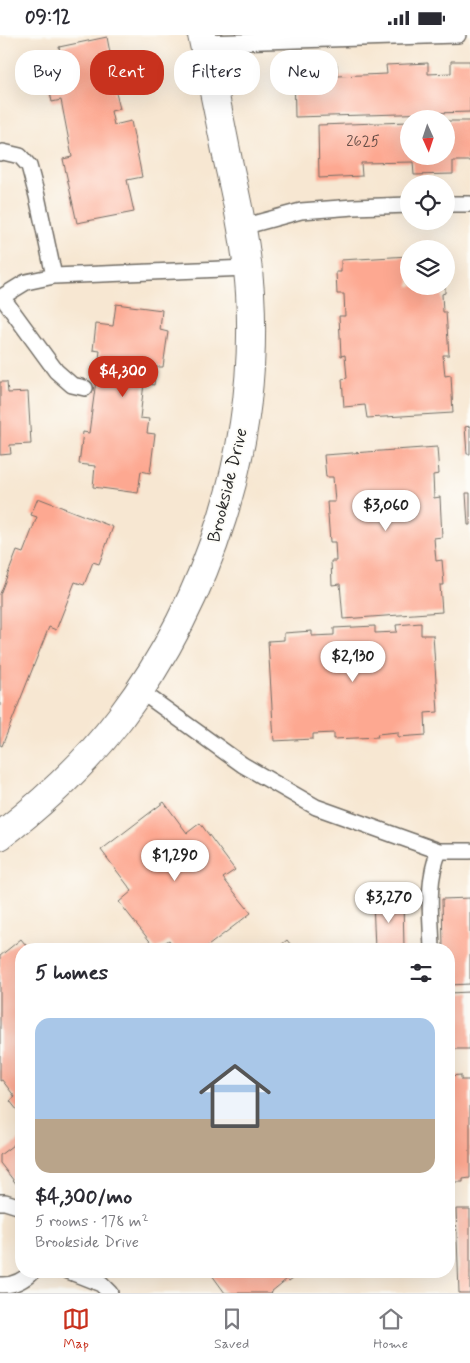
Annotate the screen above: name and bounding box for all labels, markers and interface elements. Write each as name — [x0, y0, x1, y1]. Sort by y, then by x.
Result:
text: 09:12 — [25, 5, 71, 30]
chip: Buy — [15, 50, 80, 95]
chip: Rent — [90, 50, 164, 95]
chip: Filters — [174, 50, 260, 95]
chip: New — [270, 50, 338, 95]
north arrow — [400, 110, 455, 165]
map controls — [400, 110, 455, 295]
house number: 2625 — [346, 132, 380, 152]
button: locate — [400, 175, 455, 230]
button: layers — [400, 240, 455, 295]
pin: $4,300 — [82, 355, 164, 398]
text: $4,300 — [99, 361, 147, 382]
street label: Brookside Drive — [202, 426, 254, 545]
pin: $3,060 — [345, 489, 427, 532]
text: $3,060 — [363, 495, 409, 516]
pin: $2,130 — [312, 641, 394, 683]
text: $2,130 — [331, 646, 375, 667]
pin: $1,290 — [134, 839, 216, 882]
text: $1,290 — [152, 845, 198, 866]
pin: $3,270 — [348, 881, 430, 924]
text: $3,270 — [366, 887, 412, 908]
text: 5 homes — [35, 959, 108, 987]
icon: filters — [407, 959, 435, 987]
icon: home — [190, 1051, 280, 1141]
text: $4,300/mo — [35, 1183, 132, 1211]
text: 5 rooms · 178 m² — [35, 1211, 149, 1232]
text: Brookside Drive — [35, 1232, 139, 1253]
tab: Map — [62, 1305, 90, 1353]
tab: Saved — [214, 1305, 249, 1353]
tab: Home — [373, 1305, 408, 1353]

